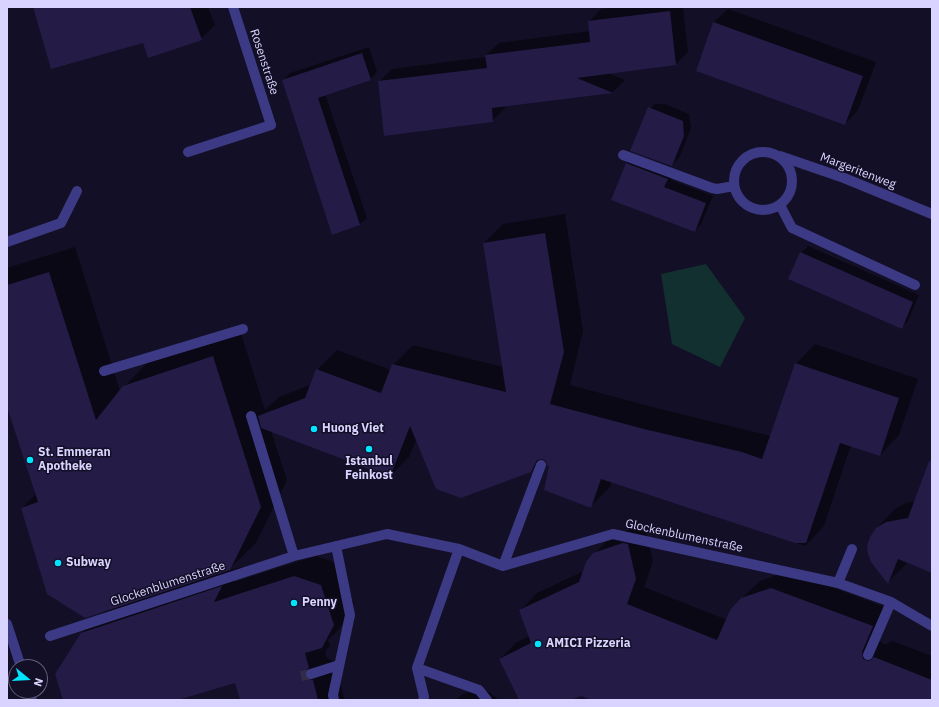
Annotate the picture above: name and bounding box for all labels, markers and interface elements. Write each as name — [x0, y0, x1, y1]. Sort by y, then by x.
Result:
street label: Rosenstraße — [247, 27, 281, 97]
street label: Margeritenweg — [818, 150, 898, 192]
place label: Huong Viet — [322, 422, 384, 436]
marker: Huong Viet — [309, 424, 319, 434]
marker: Istanbul Feinkost — [364, 444, 374, 454]
place label: St. Emmeran Apotheke — [38, 446, 111, 474]
marker: St. Emmeran Apotheke — [25, 455, 35, 465]
place label: Istanbul Feinkost — [345, 455, 393, 483]
street label: Glockenblumenstraße — [624, 517, 744, 555]
place label: Subway — [66, 556, 111, 570]
marker: Subway — [53, 558, 63, 568]
street label: Glockenblumenstraße — [109, 559, 227, 609]
place label: Penny — [302, 596, 337, 610]
marker: Penny — [289, 598, 299, 608]
place label: AMICI Pizzeria — [546, 637, 631, 651]
marker: AMICI Pizzeria — [533, 639, 543, 649]
north arrow — [8, 659, 48, 699]
text: N — [31, 676, 46, 688]

